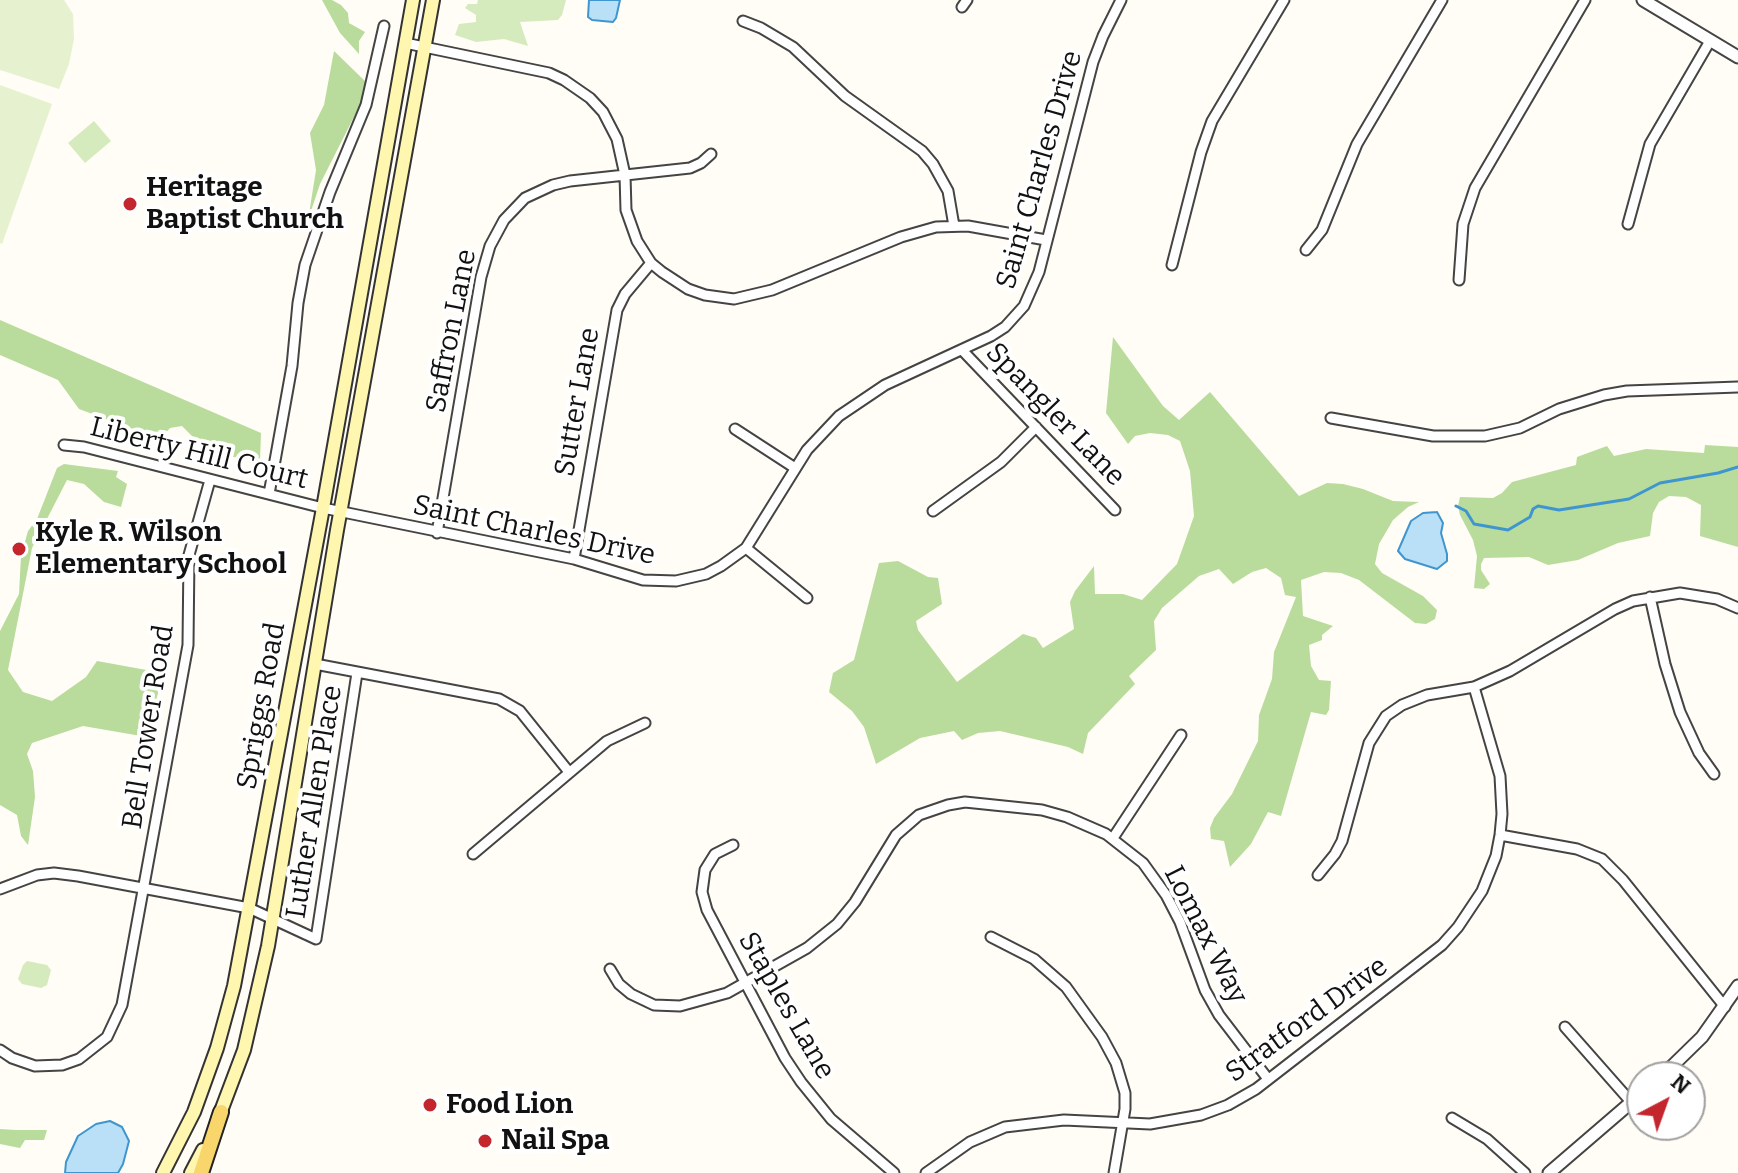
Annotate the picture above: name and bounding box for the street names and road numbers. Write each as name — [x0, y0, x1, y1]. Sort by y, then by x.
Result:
street label: Saint Charles Drive — [990, 47, 1090, 293]
street label: Saffron Lane — [420, 247, 484, 415]
street label: Sutter Lane — [548, 325, 608, 479]
street label: Spangler Lane — [978, 337, 1132, 493]
street label: Liberty Hill Court — [87, 411, 311, 497]
street label: Saint Charles Drive — [410, 489, 658, 573]
street label: Spriggs Road — [231, 620, 293, 792]
street label: Bell Tower Road — [116, 622, 182, 832]
street label: Luther Allen Place — [280, 683, 350, 921]
street label: Lomax Way — [1156, 861, 1254, 1009]
street label: Staples Lane — [730, 927, 842, 1085]
street label: Stratford Drive — [1219, 950, 1395, 1090]

